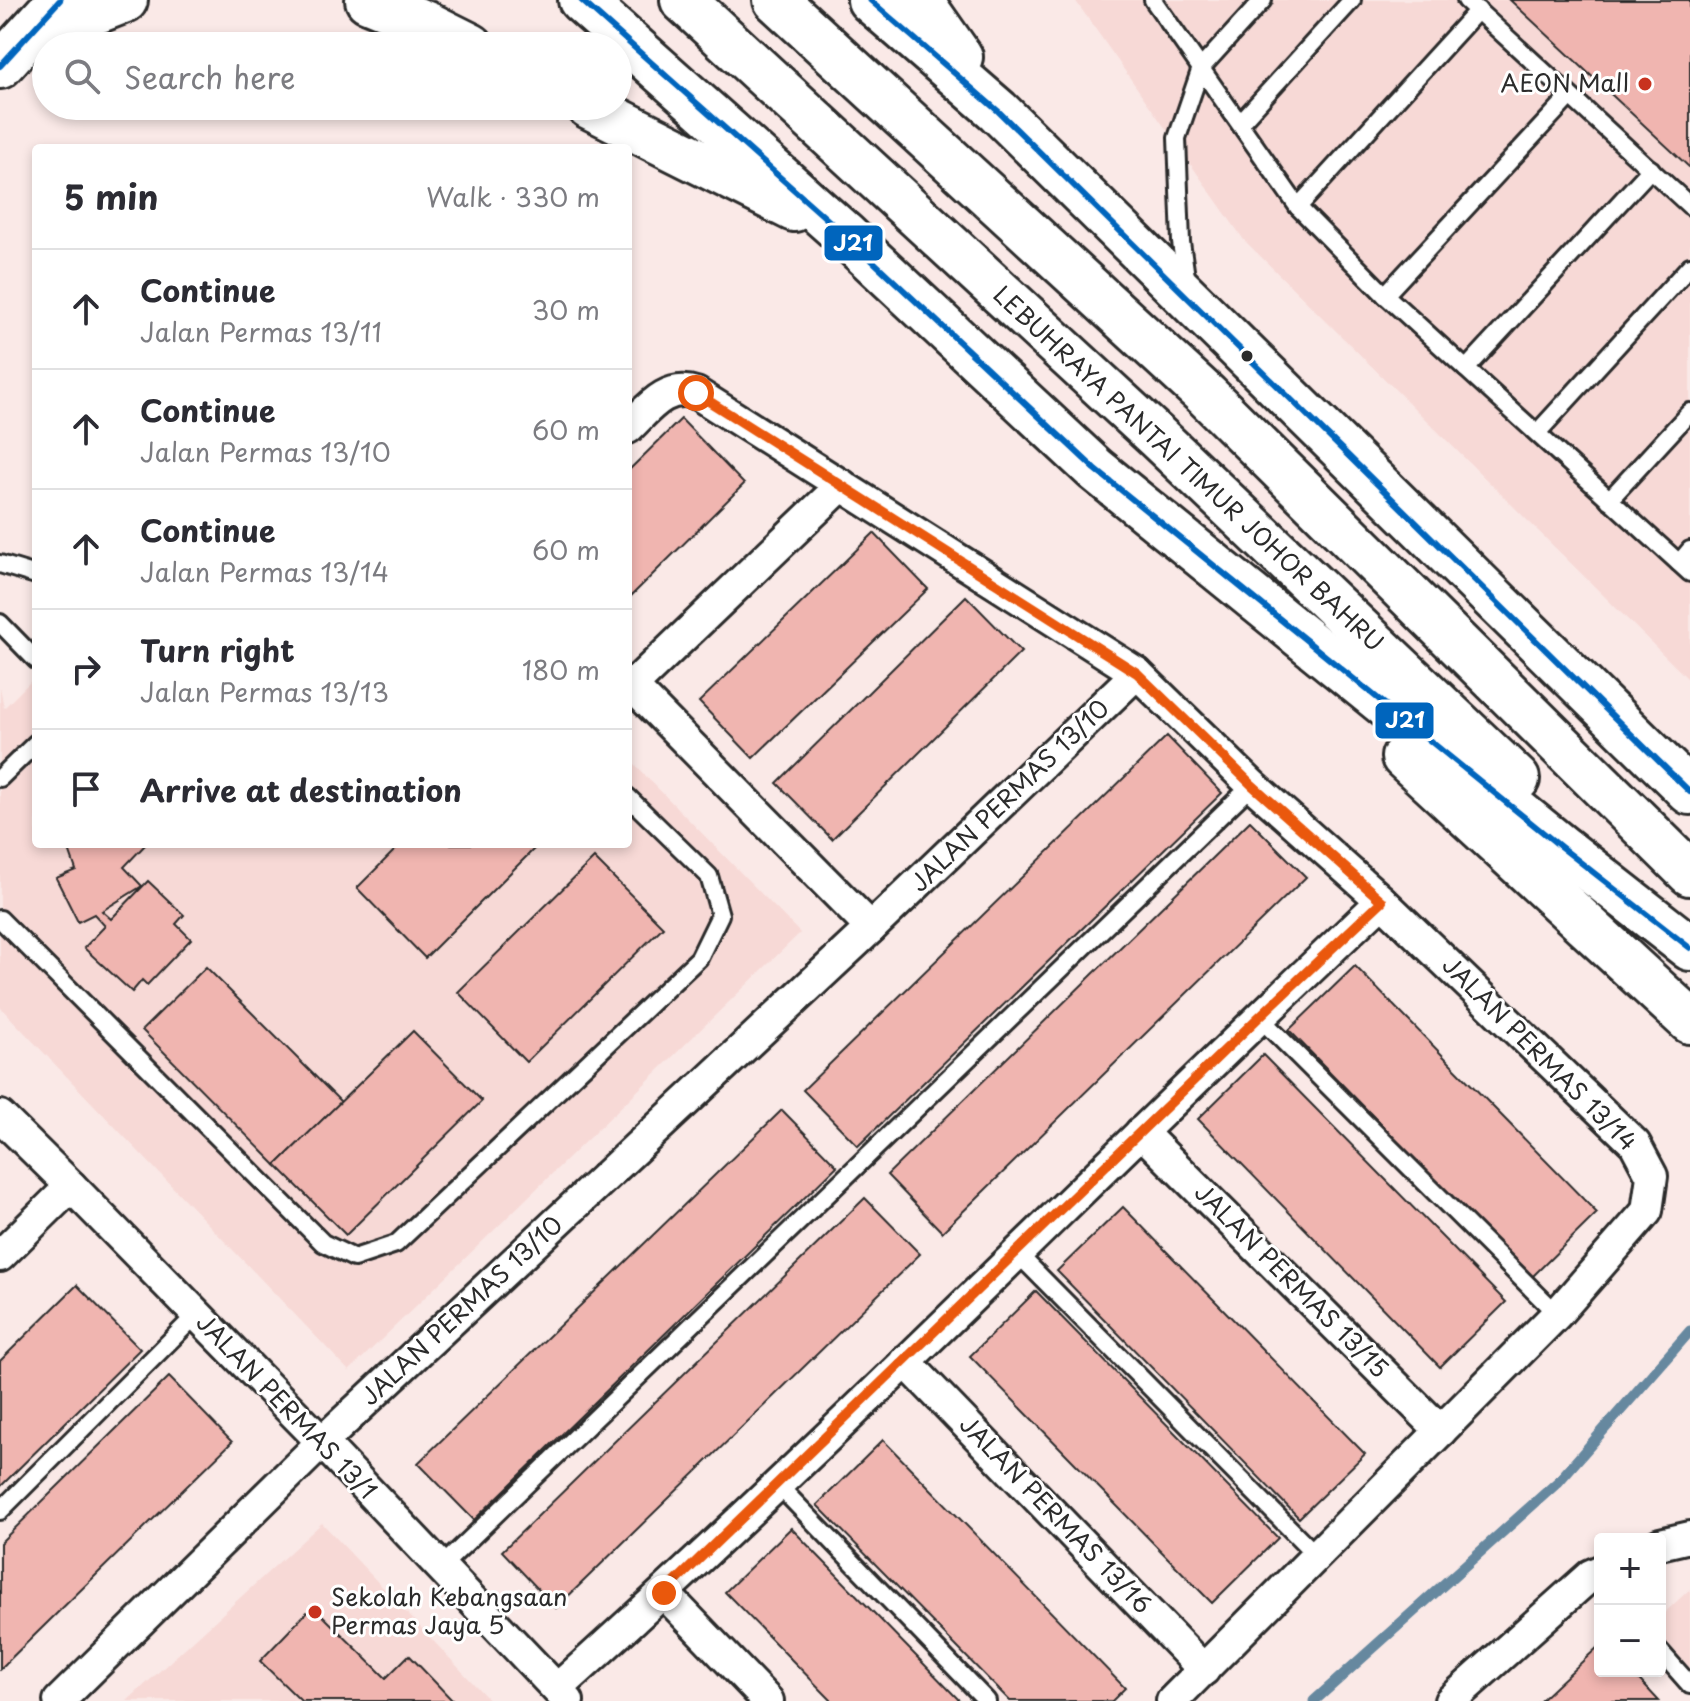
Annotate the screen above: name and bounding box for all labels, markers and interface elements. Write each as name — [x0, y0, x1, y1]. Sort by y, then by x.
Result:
search box — [32, 32, 632, 120]
icon: search — [60, 54, 104, 98]
text: Search here — [124, 54, 296, 99]
place label: AEON Mall — [1501, 64, 1629, 100]
marker: AEON Mall — [1636, 75, 1654, 93]
text: 5 min — [64, 170, 158, 222]
text: Walk · 330 m — [426, 177, 600, 216]
line badge: J21 — [823, 224, 884, 262]
text: J21 — [833, 225, 873, 258]
text: Continue — [140, 267, 275, 312]
street label: LEBUHRAYA PANTAI TIMUR JOHOR BAHRU — [986, 276, 1393, 659]
icon: ahead — [64, 287, 108, 331]
text: 30 m — [532, 290, 600, 329]
text: Jalan Permas 13/11 — [140, 312, 382, 351]
unlabelled marker — [1239, 348, 1255, 364]
route start — [678, 375, 714, 411]
text: Continue — [140, 387, 275, 432]
icon: ahead — [64, 407, 108, 451]
text: 60 m — [532, 410, 600, 449]
text: Jalan Permas 13/10 — [140, 432, 391, 471]
text: Continue — [140, 507, 275, 552]
icon: ahead — [64, 527, 108, 571]
text: 60 m — [532, 530, 600, 569]
text: Jalan Permas 13/14 — [140, 552, 389, 591]
text: Turn right — [140, 627, 295, 672]
icon: right — [64, 647, 108, 691]
text: 180 m — [522, 650, 600, 689]
text: Jalan Permas 13/13 — [140, 672, 389, 711]
street label: JALAN PERMAS 13/10 — [901, 690, 1116, 899]
line badge: J21 — [1374, 701, 1435, 740]
text: J21 — [1385, 702, 1425, 735]
icon: arrive — [64, 767, 108, 811]
text: Arrive at destination — [140, 767, 462, 812]
street label: JALAN PERMAS 13/14 — [1435, 947, 1646, 1158]
street label: JALAN PERMAS 13/15 — [1187, 1174, 1398, 1385]
street label: JALAN PERMAS 13/10 — [352, 1206, 570, 1413]
street label: JALAN PERMAS 13/1 — [189, 1304, 386, 1507]
street label: JALAN PERMAS 13/16 — [952, 1406, 1161, 1621]
map controls — [1594, 1533, 1666, 1677]
button: + — [1594, 1533, 1666, 1605]
route end — [646, 1575, 682, 1611]
place label: Sekolah Kebangsaan Permas Jaya 5 — [331, 1578, 567, 1642]
marker: Sekolah Kebangsaan Permas Jaya 5 — [306, 1603, 324, 1621]
button: − — [1594, 1605, 1666, 1677]

